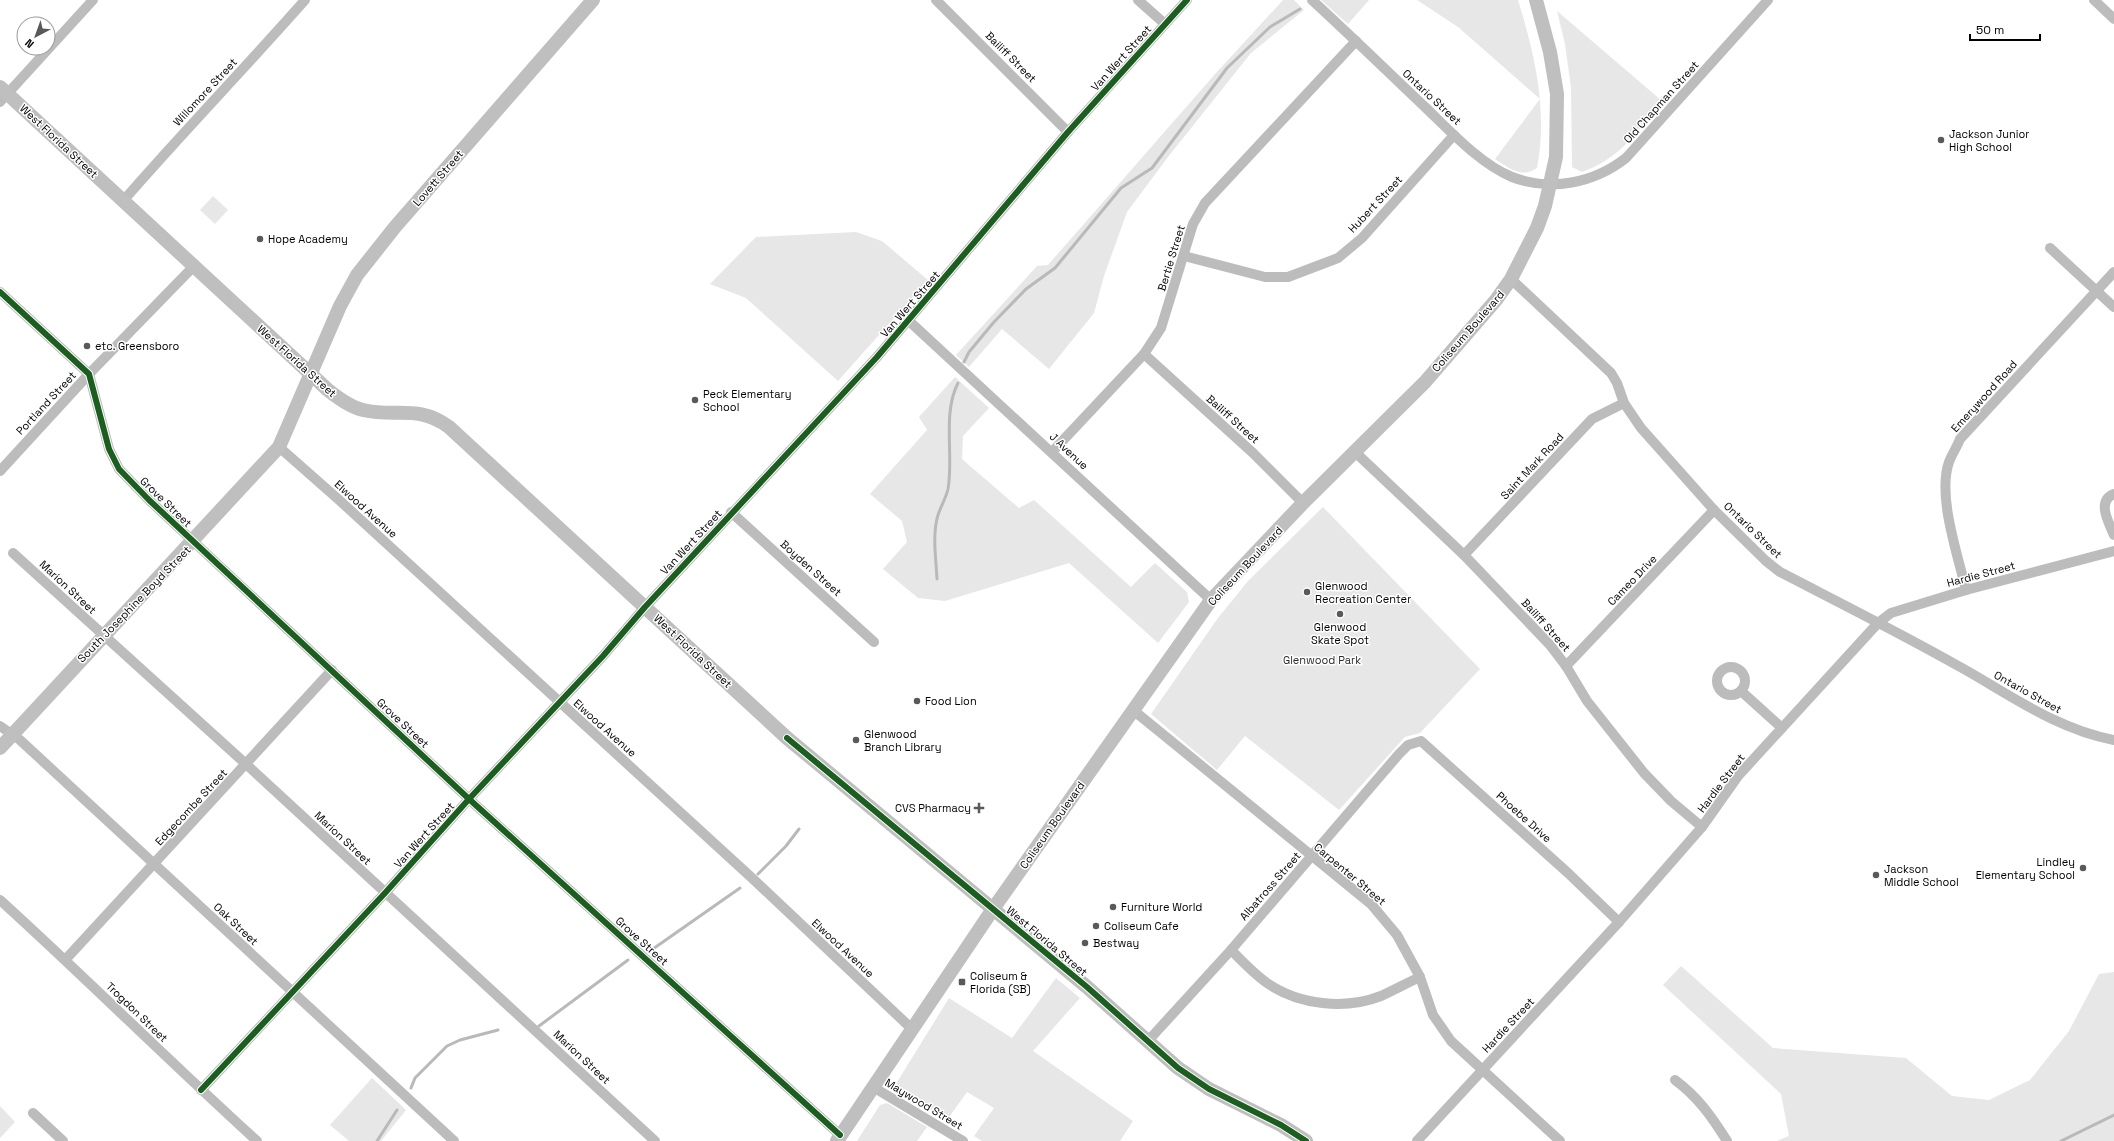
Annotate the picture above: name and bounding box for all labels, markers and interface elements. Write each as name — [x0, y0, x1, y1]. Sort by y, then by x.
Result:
north arrow — [16, 16, 56, 56]
scale bar — [1970, 16, 2040, 42]
street label: Van Wert Street — [1088, 22, 1154, 94]
text: 50 m — [1976, 22, 2004, 38]
street label: Bailiff Street — [983, 29, 1039, 85]
text: N — [22, 36, 37, 51]
street label: Willomore Street — [170, 55, 240, 129]
street label: Old Chapman Street — [1620, 58, 1702, 146]
street label: Ontario Street — [1400, 66, 1464, 128]
street label: West Florida Street — [17, 101, 101, 181]
place label: Jackson Junior High School — [1949, 127, 2029, 154]
marker: Jackson Junior High School — [1936, 135, 1946, 145]
street label: Lovett Street — [410, 147, 466, 209]
street label: Hubert Street — [1345, 172, 1405, 236]
street label: Bertie Street — [1154, 223, 1188, 293]
place label: Hope Academy — [268, 232, 348, 246]
marker: Hope Academy — [255, 234, 265, 244]
street label: Van Wert Street — [877, 268, 943, 340]
street label: Coliseum Boulevard — [1429, 287, 1507, 375]
street label: West Florida Street — [255, 322, 339, 400]
place label: etc. Greensboro — [95, 339, 180, 353]
marker: etc. Greensboro — [82, 341, 92, 351]
street label: Emerywood Road — [1948, 357, 2020, 435]
street label: Portland Street — [13, 368, 79, 438]
place label: Peck Elementary School — [703, 387, 791, 414]
street label: Bailiff Street — [1204, 392, 1262, 446]
marker: Peck Elementary School — [690, 395, 700, 405]
street label: J Avenue — [1047, 429, 1091, 473]
street label: Saint Mark Road — [1498, 430, 1566, 502]
street label: Grove Street — [137, 474, 195, 530]
street label: Elwood Avenue — [332, 477, 400, 541]
street label: Ontario Street — [1721, 499, 1785, 561]
street label: Van Wert Street — [657, 507, 725, 577]
street label: Coliseum Boulevard — [1205, 523, 1285, 609]
street label: Boyden Street — [777, 537, 845, 599]
street label: South Josephine Boyd Street — [74, 543, 194, 665]
street label: Cameo Drive — [1604, 552, 1660, 608]
street label: Marion Street — [37, 557, 99, 617]
street label: Hardie Street — [1945, 558, 2017, 590]
place label: Glenwood Recreation Center — [1315, 579, 1411, 606]
marker: Glenwood Recreation Center — [1302, 587, 1312, 597]
street label: Bailiff Street — [1519, 596, 1573, 654]
marker: Glenwood Skate Spot — [1335, 609, 1345, 619]
street label: West Florida Street — [651, 611, 735, 691]
place label: Glenwood Skate Spot — [1311, 620, 1369, 647]
park label: Glenwood Park — [1283, 653, 1361, 667]
street label: Ontario Street — [1992, 668, 2064, 716]
place label: Food Lion — [925, 694, 977, 708]
street label: Grove Street — [374, 695, 432, 751]
street label: Elwood Avenue — [571, 696, 639, 760]
marker: Food Lion — [912, 696, 922, 706]
place label: Glenwood Branch Library — [864, 727, 941, 754]
marker: Glenwood Branch Library — [851, 735, 861, 745]
street label: Hardie Street — [1694, 751, 1748, 815]
street label: Edgecombe Street — [152, 766, 230, 848]
street label: Coliseum Boulevard — [1017, 779, 1087, 871]
street label: Phoebe Drive — [1494, 789, 1554, 845]
street label: Van Wert Street — [391, 799, 457, 871]
place label: CVS Pharmacy — [895, 801, 971, 815]
marker: CVS Pharmacy — [974, 803, 984, 813]
street label: Marion Street — [312, 808, 374, 868]
street label: Carpenter Street — [1311, 840, 1389, 908]
street label: Albatross Street — [1236, 849, 1304, 923]
place label: Lindley Elementary School — [1976, 855, 2075, 882]
place label: Jackson Middle School — [1884, 862, 1959, 889]
marker: Lindley Elementary School — [2078, 863, 2088, 873]
marker: Jackson Middle School — [1871, 870, 1881, 880]
street label: Oak Street — [211, 900, 261, 948]
place label: Furniture World — [1121, 900, 1202, 914]
marker: Furniture World — [1108, 902, 1118, 912]
street label: West Florida Street — [1004, 903, 1090, 979]
street label: Grove Street — [613, 914, 671, 968]
street label: Elwood Avenue — [809, 916, 877, 980]
place label: Coliseum Cafe — [1104, 919, 1179, 933]
marker: Coliseum Cafe — [1091, 921, 1101, 931]
place label: Bestway — [1093, 936, 1139, 950]
marker: Bestway — [1080, 938, 1090, 948]
place label: Coliseum & Florida (SB) — [970, 969, 1031, 996]
marker: Coliseum & Florida (SB) — [957, 977, 967, 987]
street label: Trogdon Street — [103, 979, 171, 1045]
street label: Hardie Street — [1479, 995, 1537, 1055]
street label: Marion Street — [551, 1027, 613, 1087]
street label: Maywood Street — [883, 1075, 965, 1133]

